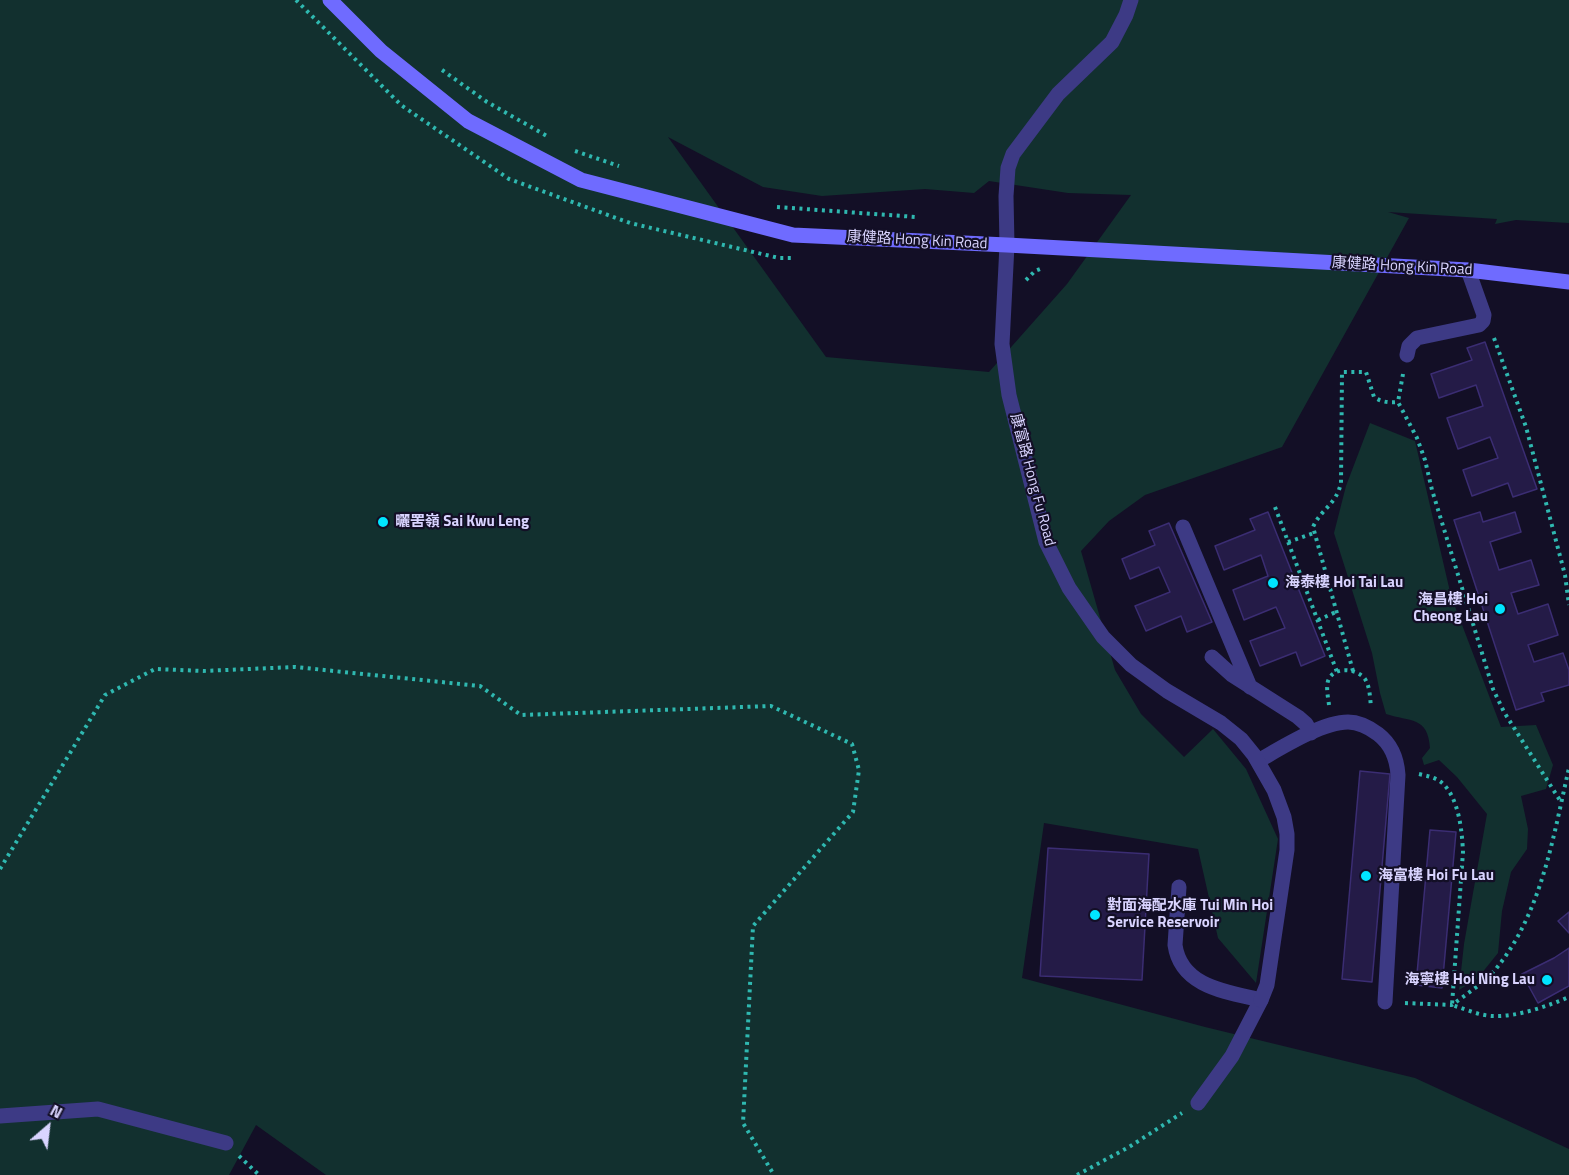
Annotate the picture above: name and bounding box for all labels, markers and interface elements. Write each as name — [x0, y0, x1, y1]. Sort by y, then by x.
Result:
street label: 康健路 Hong Kin Road — [846, 228, 988, 254]
street label: 康健路 Hong Kin Road — [1331, 254, 1473, 280]
street label: 康富路 Hong Fu Road — [1006, 412, 1058, 548]
place label: 曬罟嶺 Sai Kwu Leng — [395, 513, 529, 531]
marker: 曬罟嶺 Sai Kwu Leng — [376, 515, 390, 529]
place label: 海泰樓 Hoi Tai Lau — [1285, 574, 1403, 592]
marker: 海泰樓 Hoi Tai Lau — [1266, 576, 1280, 590]
place label: 海昌樓 Hoi Cheong Lau — [1413, 591, 1488, 626]
marker: 海昌樓 Hoi Cheong Lau — [1493, 602, 1507, 616]
place label: 海富樓 Hoi Fu Lau — [1378, 867, 1494, 885]
marker: 海富樓 Hoi Fu Lau — [1359, 869, 1373, 883]
place label: 對面海配水庫 Tui Min Hoi Service Reservoir — [1107, 897, 1273, 932]
marker: 對面海配水庫 Tui Min Hoi Service Reservoir — [1088, 908, 1102, 922]
place label: 海寧樓 Hoi Ning Lau — [1405, 971, 1535, 989]
marker: 海寧樓 Hoi Ning Lau — [1540, 973, 1554, 987]
north arrow — [18, 1097, 78, 1157]
text: N — [46, 1098, 67, 1124]

